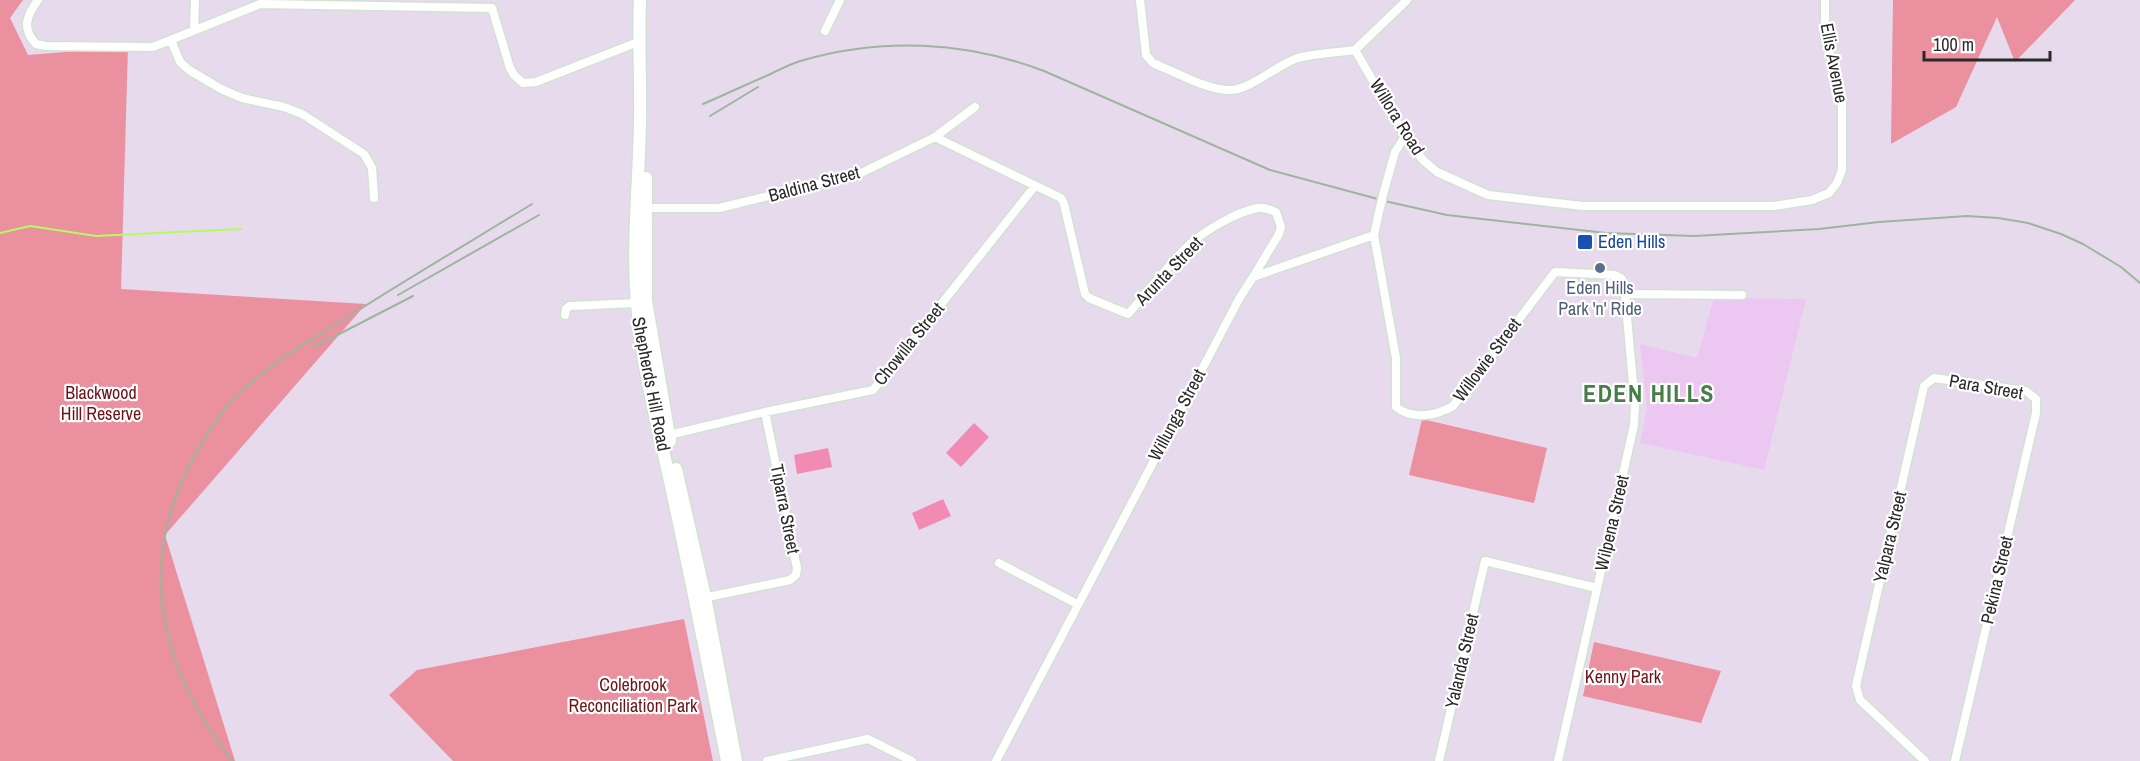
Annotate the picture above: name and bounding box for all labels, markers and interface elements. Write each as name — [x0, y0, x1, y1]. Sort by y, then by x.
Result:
street label: Ellis Avenue — [1814, 21, 1854, 105]
scale bar — [1924, 24, 2050, 62]
text: 100 m — [1933, 32, 1974, 57]
street label: Willora Road — [1364, 74, 1431, 160]
street label: Baldina Street — [765, 159, 862, 208]
place label: Eden Hills — [1598, 229, 1665, 254]
street label: Arunta Street — [1129, 231, 1208, 311]
marker: Eden Hills — [1576, 233, 1594, 251]
marker: Eden Hills Park 'n' Ride — [1593, 261, 1607, 275]
place label: Eden Hills Park 'n' Ride — [1558, 275, 1642, 321]
street label: Chowilla Street — [867, 297, 950, 390]
street label: Willowie Street — [1447, 313, 1526, 407]
street label: Shepherds Hill Road — [626, 315, 677, 453]
street label: Willunga Street — [1142, 364, 1211, 465]
street label: Para Street — [1947, 368, 2025, 405]
district label: EDEN HILLS — [1583, 377, 1715, 409]
park label: Blackwood Hill Reserve — [61, 380, 141, 426]
street label: Tiparra Street — [765, 462, 806, 556]
street label: Wilpena Street — [1588, 473, 1635, 573]
street label: Yalpara Street — [1867, 489, 1912, 585]
street label: Pekina Street — [1974, 533, 2019, 626]
street label: Yalanda Street — [1438, 611, 1485, 711]
park label: Kenny Park — [1585, 664, 1662, 689]
park label: Colebrook Reconciliation Park — [569, 672, 698, 718]

